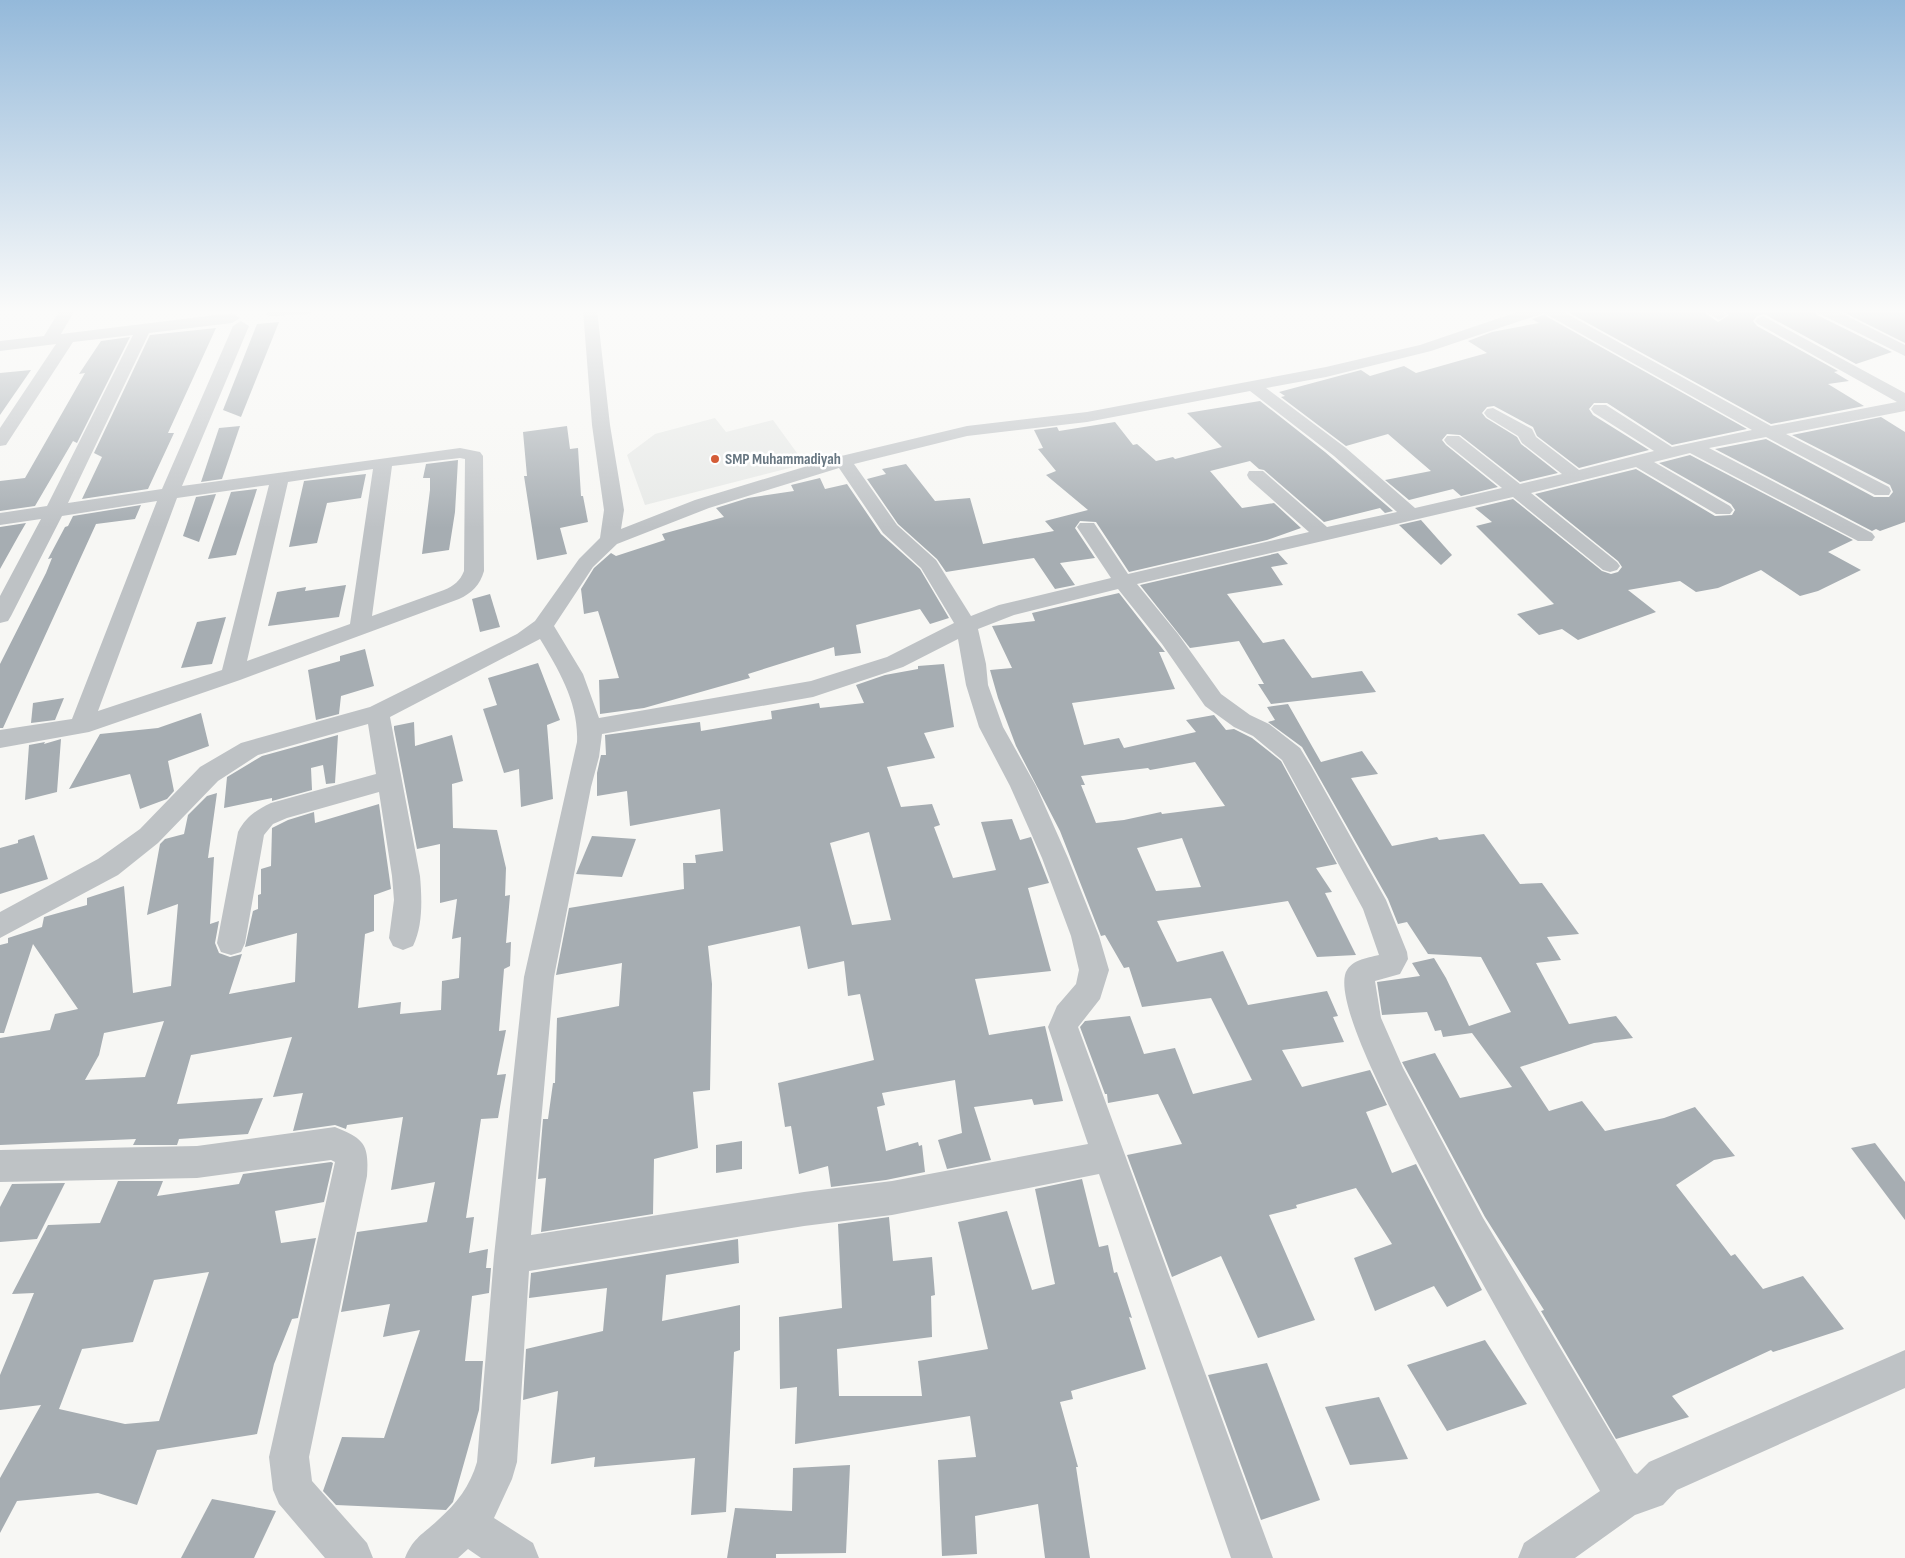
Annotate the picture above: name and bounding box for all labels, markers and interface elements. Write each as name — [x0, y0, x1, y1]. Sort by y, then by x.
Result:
place label: SMP Muhammadiyah — [725, 450, 841, 469]
marker: SMP Muhammadiyah — [709, 453, 721, 465]

